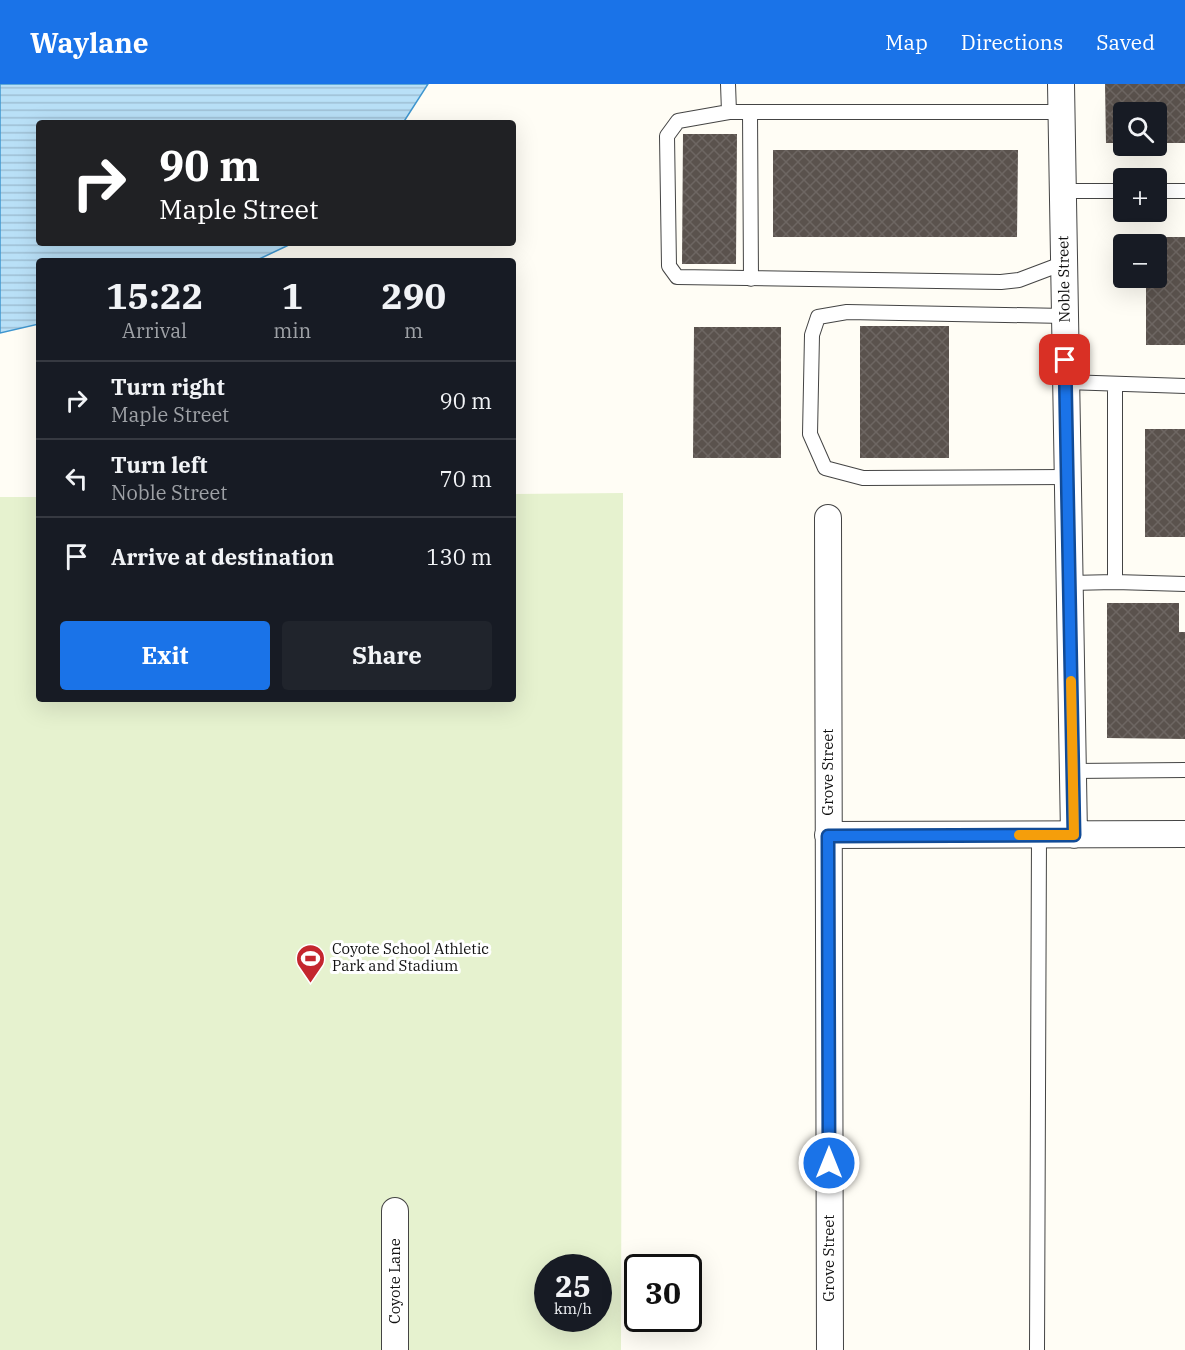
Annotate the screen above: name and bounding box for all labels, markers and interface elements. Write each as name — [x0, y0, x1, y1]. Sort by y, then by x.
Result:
text: Waylane — [30, 24, 149, 61]
text: Map — [885, 28, 928, 56]
text: Directions — [961, 28, 1063, 56]
text: Saved — [1096, 28, 1155, 56]
map controls — [1113, 102, 1167, 288]
button: search — [1113, 102, 1167, 156]
text: 90 m — [159, 138, 260, 193]
icon: right — [60, 144, 138, 222]
button: + — [1113, 168, 1167, 222]
text: Maple Street — [159, 191, 319, 226]
button: − — [1113, 234, 1167, 288]
street label: Noble Street — [1053, 235, 1074, 323]
text: 15:22 — [106, 272, 203, 319]
text: 1 — [281, 272, 303, 319]
text: 290 — [381, 272, 446, 319]
text: Arrival — [122, 317, 187, 344]
text: min — [273, 317, 311, 344]
text: m — [404, 317, 423, 344]
pin — [1039, 334, 1090, 385]
icon: arrive — [1048, 343, 1081, 376]
text: Turn right — [111, 372, 225, 401]
icon: right — [60, 384, 93, 417]
text: 90 m — [440, 386, 492, 415]
text: Maple Street — [111, 401, 229, 428]
text: Turn left — [111, 450, 207, 479]
icon: left — [60, 462, 93, 495]
text: 70 m — [440, 464, 492, 493]
text: Noble Street — [111, 479, 227, 506]
icon: arrive — [60, 540, 93, 573]
text: Arrive at destination — [111, 542, 334, 571]
text: 130 m — [426, 542, 492, 571]
button: Exit — [60, 621, 270, 690]
button: Share — [282, 621, 492, 690]
street label: Grove Street — [818, 728, 837, 816]
place label: Coyote School Athletic Park and Stadium — [332, 939, 489, 975]
sports icon: Coyote School Athletic Park and Stadium — [295, 942, 327, 984]
position arrow — [797, 1131, 861, 1195]
street label: Grove Street — [819, 1214, 838, 1302]
street label: Coyote Lane — [385, 1238, 404, 1324]
speed limit sign: 30 — [624, 1254, 702, 1332]
text: 25 — [555, 1266, 591, 1305]
text: km/h — [554, 1299, 592, 1318]

